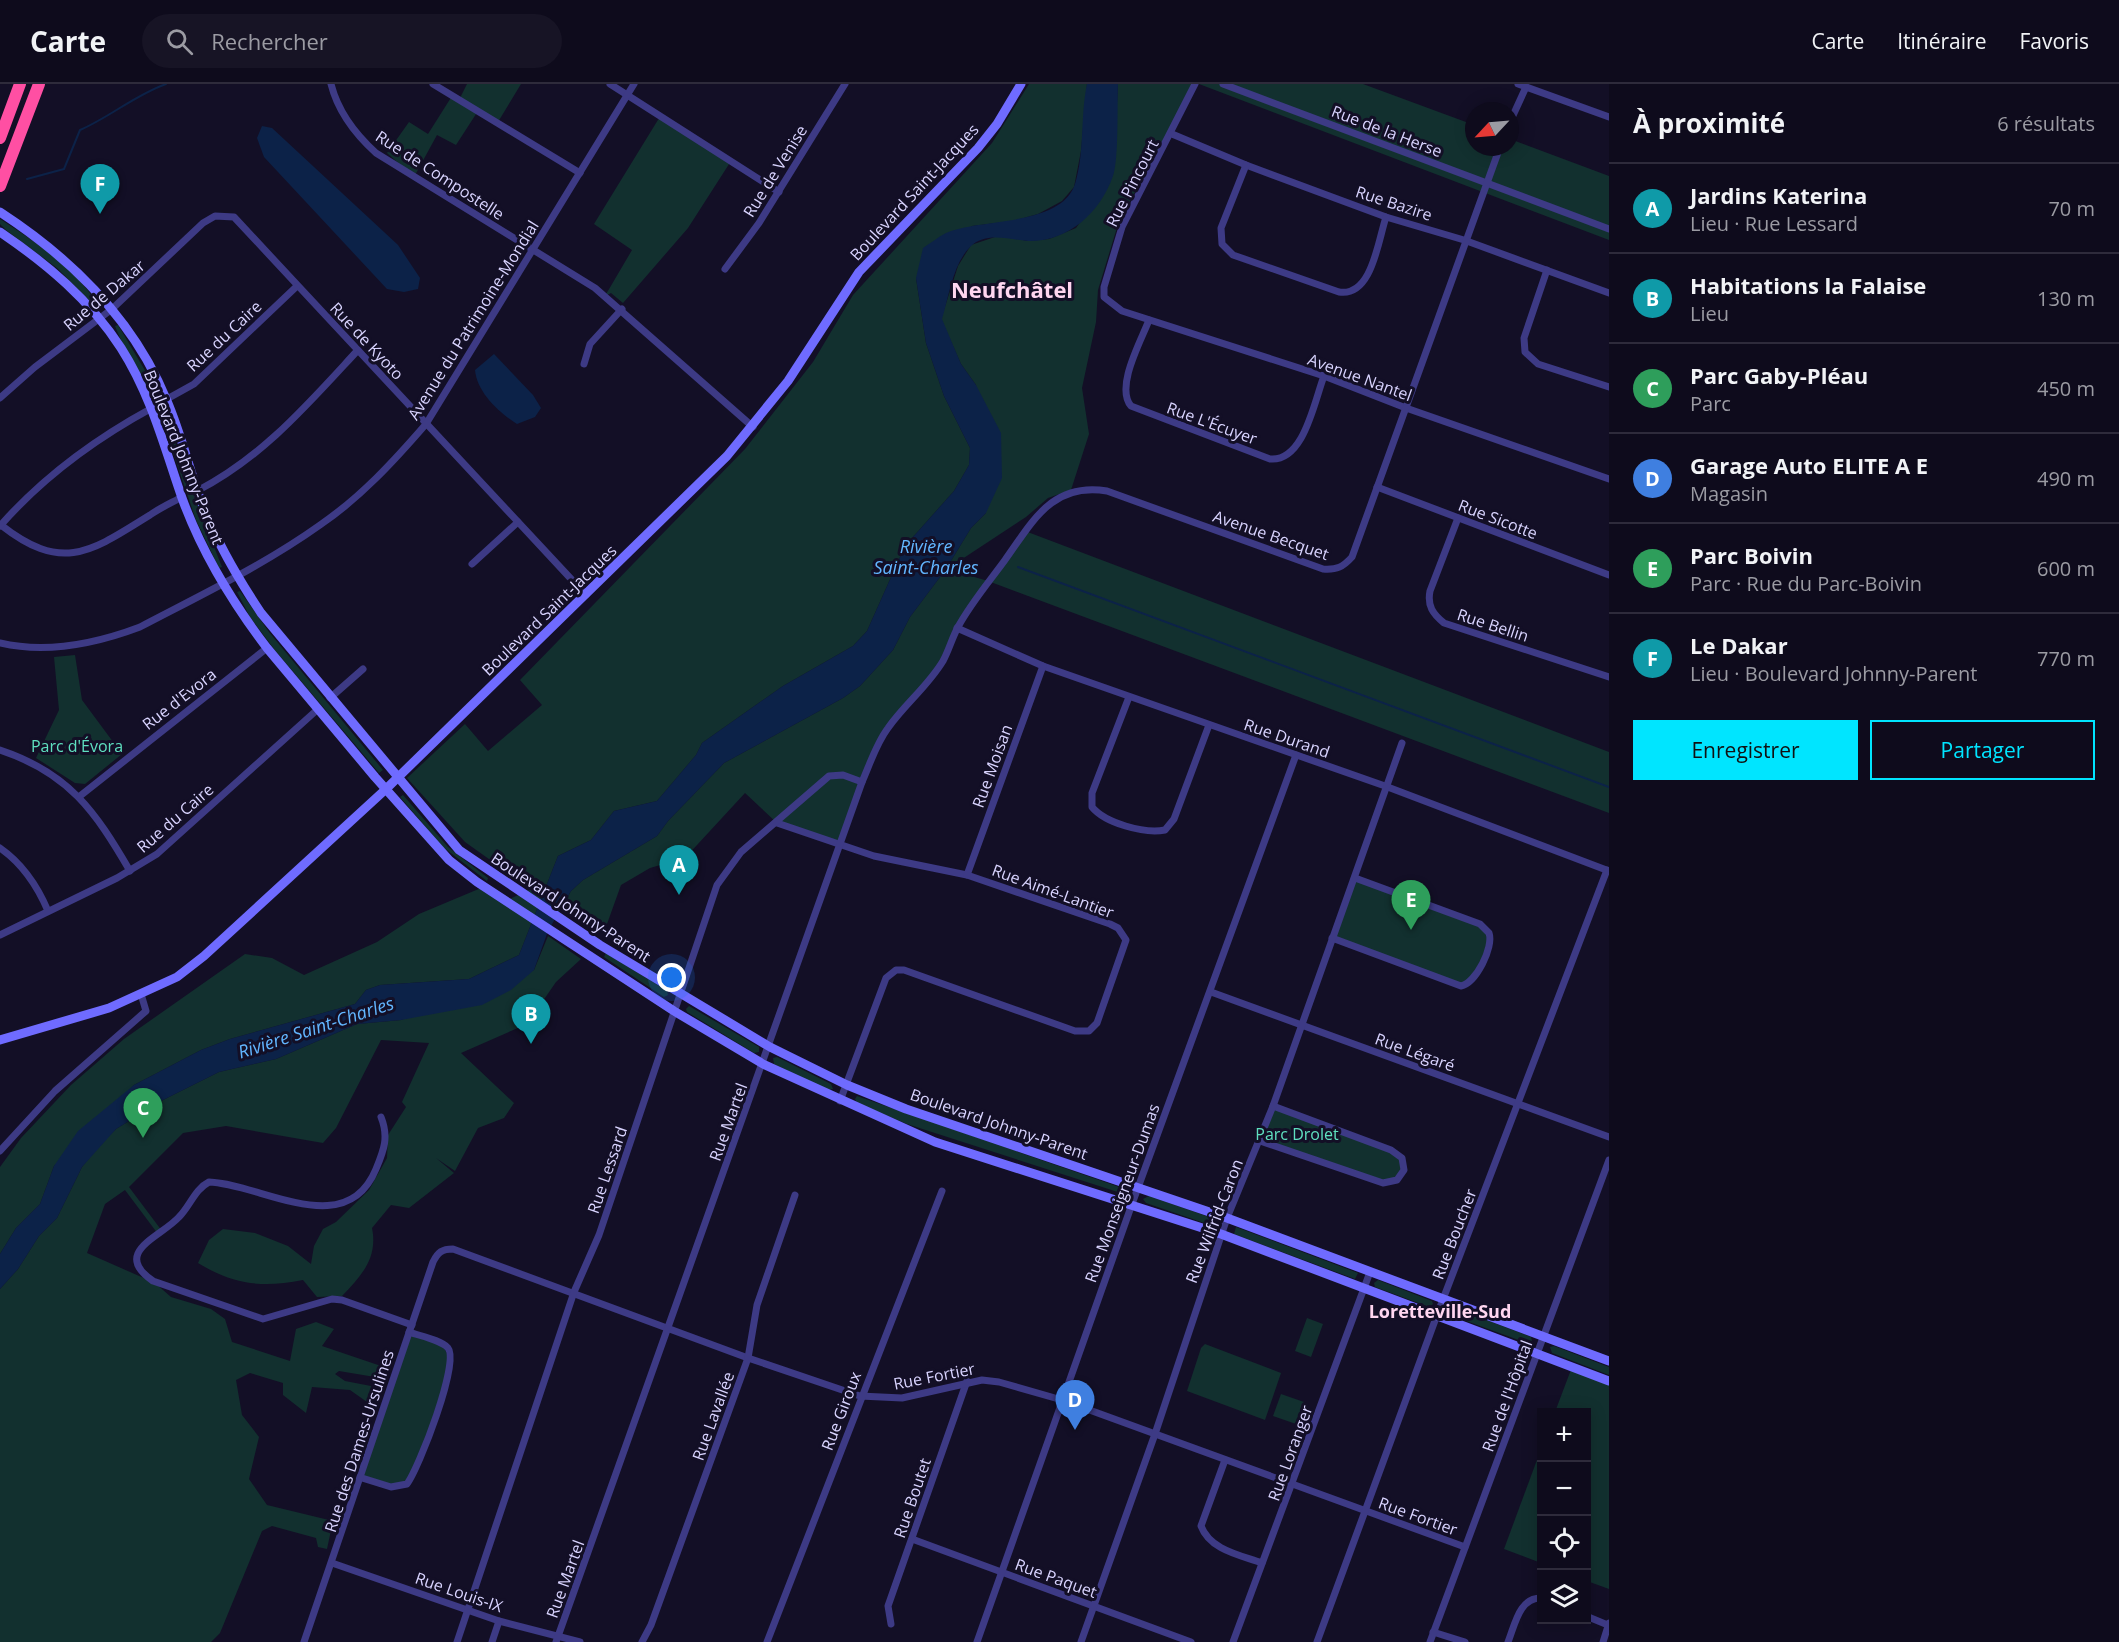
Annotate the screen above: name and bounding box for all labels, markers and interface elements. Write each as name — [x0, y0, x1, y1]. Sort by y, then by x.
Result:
search box — [142, 14, 562, 68]
text: Carte — [30, 22, 106, 60]
icon: search — [163, 25, 196, 58]
text: Rechercher — [211, 26, 328, 56]
text: Carte — [1811, 27, 1864, 55]
text: Itinéraire — [1897, 27, 1986, 55]
text: Favoris — [2019, 27, 2089, 55]
street label: Rue de la Herse — [1329, 100, 1445, 162]
north arrow — [1465, 102, 1519, 156]
text: À proximité — [1633, 105, 1785, 141]
text: 6 résultats — [1997, 110, 2095, 137]
street label: Boulevard Saint-Jacques — [845, 119, 983, 265]
street label: Rue de Venise — [738, 121, 812, 221]
street label: Rue de Compostelle — [372, 125, 509, 225]
street label: Rue Pincourt — [1100, 135, 1164, 231]
pin: F — [80, 164, 120, 214]
street label: Rue Bazire — [1353, 180, 1435, 226]
text: Jardins Katerina — [1690, 180, 1867, 210]
text: A — [1646, 195, 1659, 222]
text: 70 m — [2048, 195, 2095, 222]
text: Lieu · Rue Lessard — [1690, 210, 1858, 237]
street label: Avenue du Patrimoine-Mondial — [402, 216, 544, 424]
street label: Rue de Dakar — [59, 254, 150, 336]
text: Habitations la Falaise — [1690, 270, 1926, 300]
district label: Neufchâtel — [951, 274, 1073, 304]
text: B — [1646, 285, 1659, 312]
text: 130 m — [2037, 285, 2095, 312]
street label: Rue du Caire — [182, 296, 266, 376]
street label: Rue de Kyoto — [325, 297, 409, 385]
text: Lieu — [1690, 300, 1729, 327]
street label: Avenue Nantel — [1305, 348, 1415, 406]
text: Parc Gaby-Pléau — [1690, 360, 1868, 390]
street label: Boulevard Johnny-Parent — [139, 367, 229, 548]
text: C — [1646, 375, 1659, 402]
text: 450 m — [2037, 375, 2095, 402]
text: Parc — [1690, 390, 1731, 417]
street label: Rue L'Écuyer — [1164, 396, 1261, 450]
text: Garage Auto ELITE A E — [1690, 450, 1928, 480]
text: D — [1645, 465, 1660, 492]
text: 490 m — [2037, 465, 2095, 492]
text: Magasin — [1690, 480, 1768, 507]
street label: Rue Sicotte — [1455, 494, 1541, 544]
street label: Avenue Becquet — [1210, 505, 1332, 565]
water label: Rivière Saint-Charles — [873, 534, 979, 579]
street label: Boulevard Saint-Jacques — [477, 540, 621, 680]
text: Parc Boivin — [1690, 540, 1813, 570]
text: E — [1647, 555, 1658, 582]
text: 600 m — [2037, 555, 2095, 582]
text: Parc · Rue du Parc-Boivin — [1690, 570, 1922, 597]
street label: Rue Bellin — [1454, 603, 1532, 647]
text: Le Dakar — [1690, 630, 1788, 660]
text: F — [1647, 645, 1658, 672]
text: 770 m — [2037, 645, 2095, 672]
text: Lieu · Boulevard Johnny-Parent — [1690, 660, 1977, 687]
street label: Rue d'Evora — [138, 663, 220, 735]
street label: Rue Durand — [1241, 713, 1333, 763]
button: Enregistrer — [1633, 720, 1858, 780]
button: Partager — [1870, 720, 2095, 780]
street label: Rue Moisan — [967, 721, 1017, 811]
park label: Parc d'Évora — [31, 735, 123, 757]
street label: Rue du Caire — [132, 778, 218, 858]
pin: A — [660, 846, 698, 895]
street label: Boulevard Johnny-Parent — [487, 847, 655, 967]
street label: Rue Aimé-Lantier — [989, 859, 1117, 923]
pin: E — [1392, 880, 1430, 930]
your location — [657, 963, 686, 992]
water label: Rivière Saint-Charles — [235, 990, 397, 1064]
pin: B — [512, 994, 550, 1044]
street label: Rue Légaré — [1372, 1027, 1458, 1077]
street label: Rue Martel — [704, 1080, 752, 1164]
street label: Boulevard Johnny-Parent — [907, 1083, 1091, 1165]
pin: C — [124, 1088, 162, 1138]
street label: Rue Monseigneur-Dumas — [1079, 1100, 1165, 1286]
park label: Parc Drolet — [1255, 1123, 1339, 1145]
street label: Rue Lessard — [582, 1124, 632, 1216]
street label: Rue Wilfrid-Caron — [1180, 1156, 1248, 1286]
street label: Rue Boucher — [1427, 1185, 1482, 1283]
district label: Loretteville-Sud — [1369, 1299, 1511, 1323]
street label: Rue de l'Hôpital — [1477, 1337, 1537, 1455]
street label: Rue des Dames-Ursulines — [319, 1347, 399, 1535]
street label: Rue Fortier — [891, 1357, 977, 1395]
street label: Rue Giroux — [816, 1368, 866, 1454]
street label: Rue Lavallée — [687, 1369, 739, 1463]
pin: D — [1056, 1380, 1094, 1430]
street label: Rue Loranger — [1263, 1402, 1318, 1504]
map controls — [1537, 1408, 1591, 1624]
button: + — [1537, 1408, 1591, 1462]
street label: Rue Boutet — [888, 1455, 936, 1541]
button: − — [1537, 1462, 1591, 1516]
street label: Rue Fortier — [1375, 1492, 1461, 1541]
button: locate — [1537, 1516, 1591, 1570]
street label: Rue Martel — [541, 1537, 589, 1621]
street label: Rue Paquet — [1012, 1553, 1100, 1603]
street label: Rue Louis-IX — [412, 1567, 506, 1617]
button: layers — [1537, 1570, 1591, 1624]

